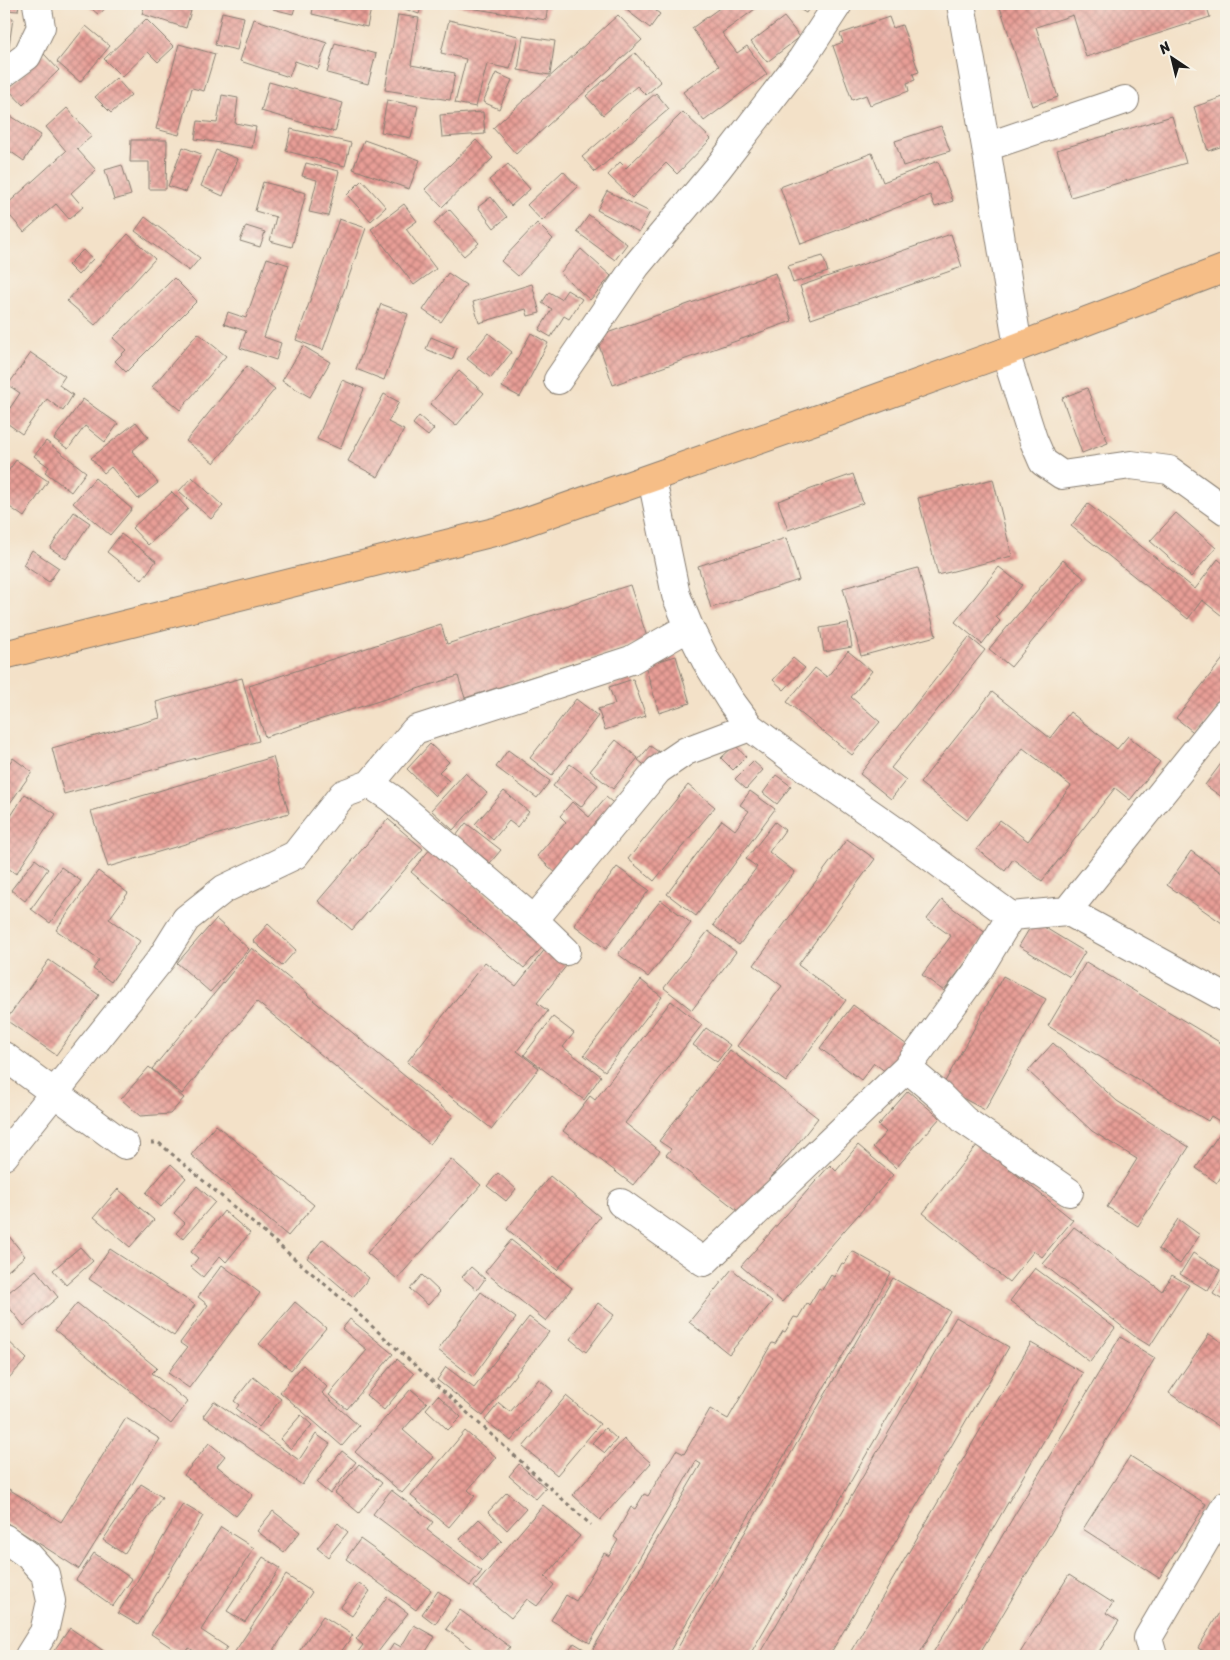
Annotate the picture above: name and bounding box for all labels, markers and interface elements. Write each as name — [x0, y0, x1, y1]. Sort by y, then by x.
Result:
north arrow — [1148, 32, 1198, 82]
text: N — [1153, 35, 1176, 61]

